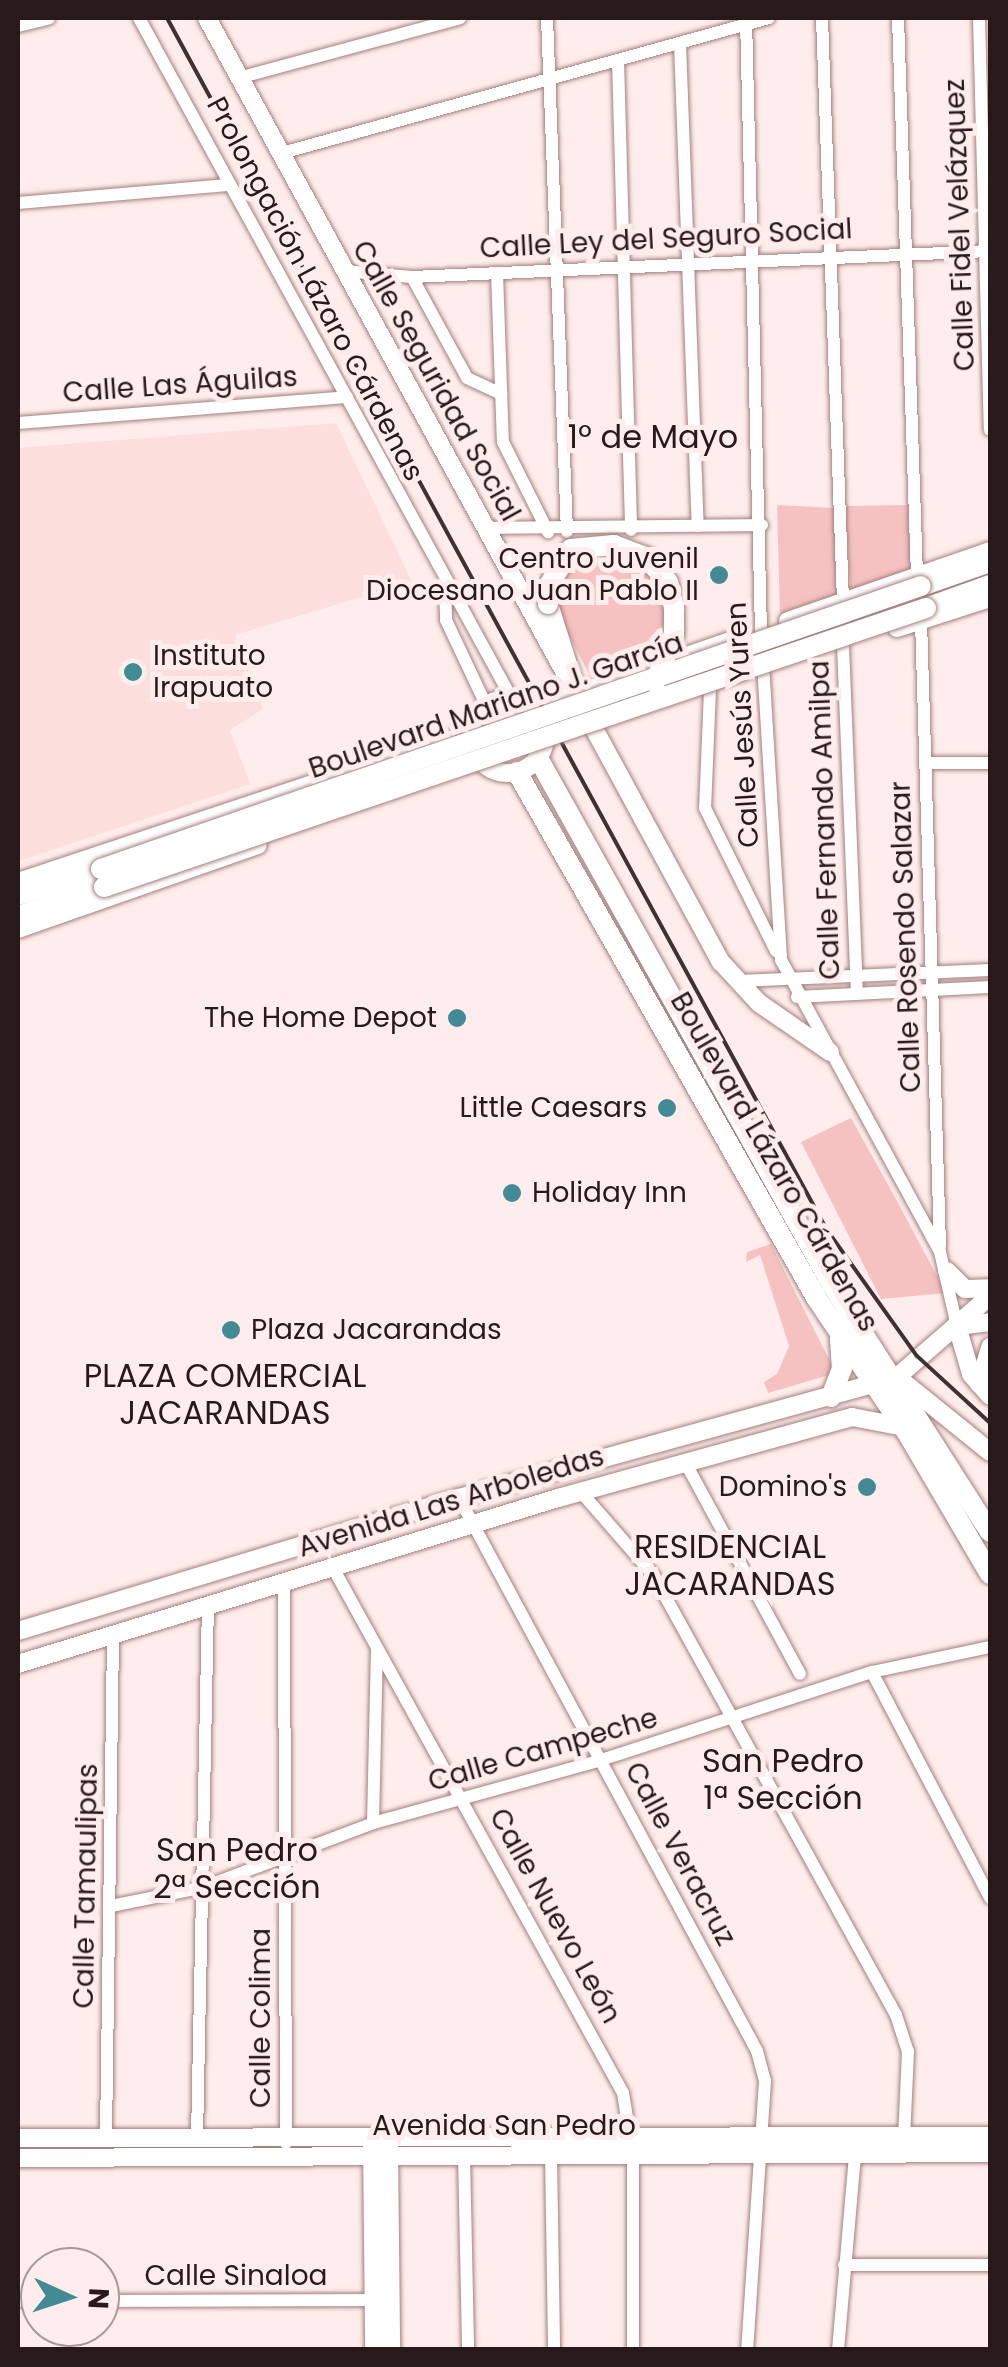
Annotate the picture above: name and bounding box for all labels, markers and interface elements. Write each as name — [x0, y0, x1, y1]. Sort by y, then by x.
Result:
street label: Calle Fidel Velázquez — [938, 78, 982, 372]
street label: Prolongación Lázaro Cárdenas — [199, 91, 431, 487]
street label: Calle Ley del Seguro Social — [479, 212, 853, 266]
street label: Calle Seguridad Social — [345, 235, 527, 527]
street label: Calle Las Águilas — [61, 360, 299, 410]
district label: 1º de Mayo — [568, 418, 738, 456]
place label: Centro Juvenil Diocesano Juan Pablo II — [366, 542, 699, 608]
marker: Centro Juvenil Diocesano Juan Pablo II — [708, 564, 730, 586]
street label: Calle Jesús Yuren — [720, 601, 766, 849]
street label: Boulevard Mariano J. García — [304, 626, 688, 786]
place label: Instituto Irapuato — [153, 639, 273, 705]
street label: Calle Fernando Amilpa — [803, 660, 847, 980]
marker: Instituto Irapuato — [122, 661, 144, 683]
street label: Calle Rosendo Salazar — [884, 781, 928, 1093]
street label: Boulevard Lázaro Cárdenas — [663, 986, 885, 1338]
place label: The Home Depot — [204, 1001, 437, 1035]
marker: The Home Depot — [446, 1007, 468, 1029]
place label: Little Caesars — [459, 1091, 647, 1125]
marker: Little Caesars — [656, 1097, 678, 1119]
place label: Holiday Inn — [532, 1176, 687, 1210]
marker: Holiday Inn — [501, 1182, 523, 1204]
place label: Plaza Jacarandas — [251, 1313, 502, 1347]
marker: Plaza Jacarandas — [220, 1319, 242, 1341]
district label: PLAZA COMERCIAL JACARANDAS — [65, 1358, 385, 1433]
street label: Avenida Las Arboledas — [294, 1439, 608, 1565]
place label: Domino's — [719, 1470, 847, 1504]
marker: Domino's — [856, 1476, 878, 1498]
district label: RESIDENCIAL JACARANDAS — [612, 1529, 848, 1604]
street label: Calle Campeche — [424, 1701, 662, 1799]
district label: San Pedro 1ª Sección — [691, 1743, 875, 1818]
street label: Calle Veracruz — [618, 1757, 742, 1951]
street label: Calle Tamaulipas — [67, 1763, 105, 2009]
street label: Calle Nuevo León — [482, 1803, 628, 2029]
district label: San Pedro 2ª Sección — [145, 1832, 329, 1907]
street label: Calle Colima — [244, 1928, 278, 2108]
street label: Avenida San Pedro — [372, 2109, 636, 2143]
north arrow — [20, 2247, 120, 2347]
street label: Calle Sinaloa — [144, 2259, 328, 2293]
text: N — [78, 2287, 118, 2310]

